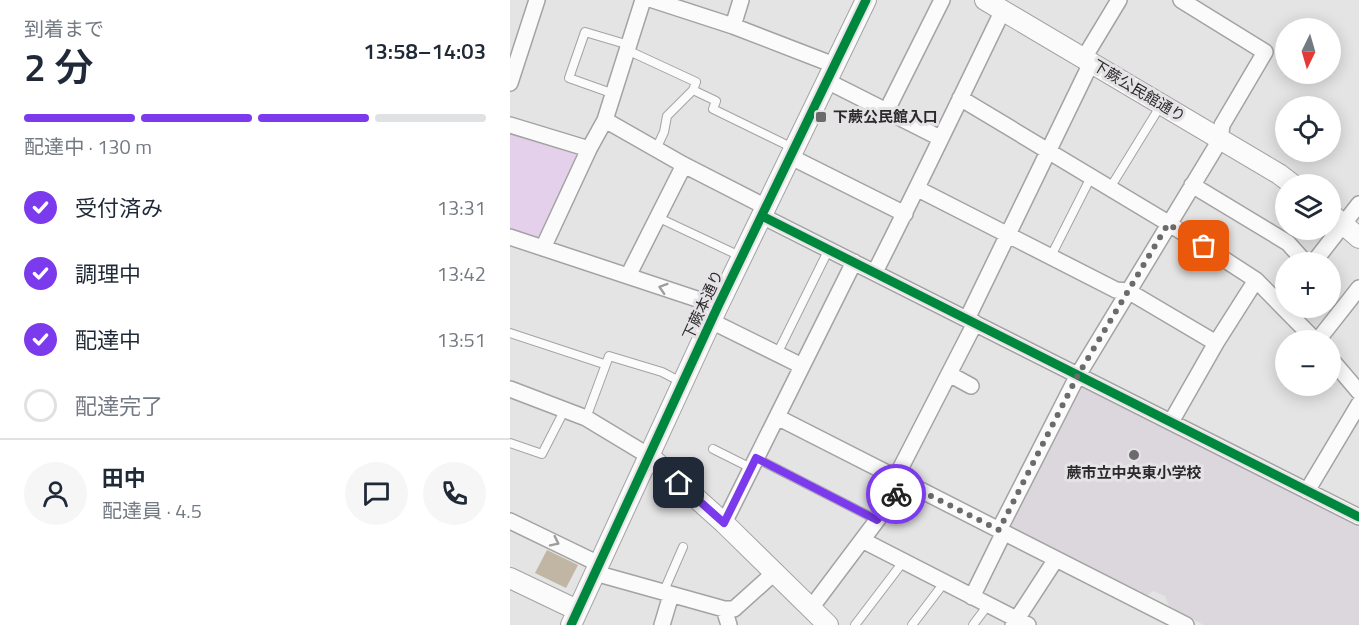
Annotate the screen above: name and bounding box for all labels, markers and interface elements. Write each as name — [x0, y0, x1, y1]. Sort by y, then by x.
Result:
text: 到着まで — [24, 13, 104, 44]
north arrow — [1275, 18, 1341, 84]
map controls — [1275, 18, 1341, 396]
text: 13:58–14:03 — [363, 34, 486, 68]
text: 2 分 — [24, 37, 93, 96]
street label: 下蕨公民館通り — [1088, 54, 1190, 127]
button: locate — [1275, 96, 1341, 162]
place label: 下蕨公民館入口 — [833, 105, 938, 128]
marker: 下蕨公民館入口 — [814, 110, 828, 124]
text: 配達中 · 130 m — [24, 131, 152, 162]
button: layers — [1275, 174, 1341, 240]
icon: check — [24, 191, 57, 224]
text: 受付済み — [75, 191, 163, 225]
text: 13:31 — [437, 192, 486, 223]
pin — [1178, 220, 1229, 271]
icon: bag — [1187, 229, 1220, 262]
button: + — [1275, 252, 1341, 318]
icon: check — [24, 257, 57, 290]
text: 調理中 — [75, 257, 141, 291]
text: 13:42 — [437, 258, 486, 289]
street label: 下蕨本通り — [676, 266, 729, 344]
one-way arrow — [658, 282, 669, 295]
icon: check — [24, 323, 57, 356]
text: 配達中 — [75, 323, 141, 357]
text: 13:51 — [437, 324, 486, 355]
button: − — [1275, 330, 1341, 396]
text: 配達完了 — [75, 389, 163, 423]
marker: 蕨市立中央東小学校 — [1127, 448, 1141, 462]
pin — [653, 457, 704, 508]
text: 田中 — [102, 461, 146, 495]
place label: 蕨市立中央東小学校 — [1066, 461, 1202, 484]
button: person — [24, 462, 87, 525]
button: chat — [345, 462, 408, 525]
button: phone — [423, 462, 486, 525]
courier — [866, 464, 926, 524]
icon: home — [662, 466, 695, 499]
icon: bike — [880, 478, 913, 511]
text: 配達員 · 4.5 — [102, 495, 202, 526]
one-way arrow — [548, 535, 559, 547]

